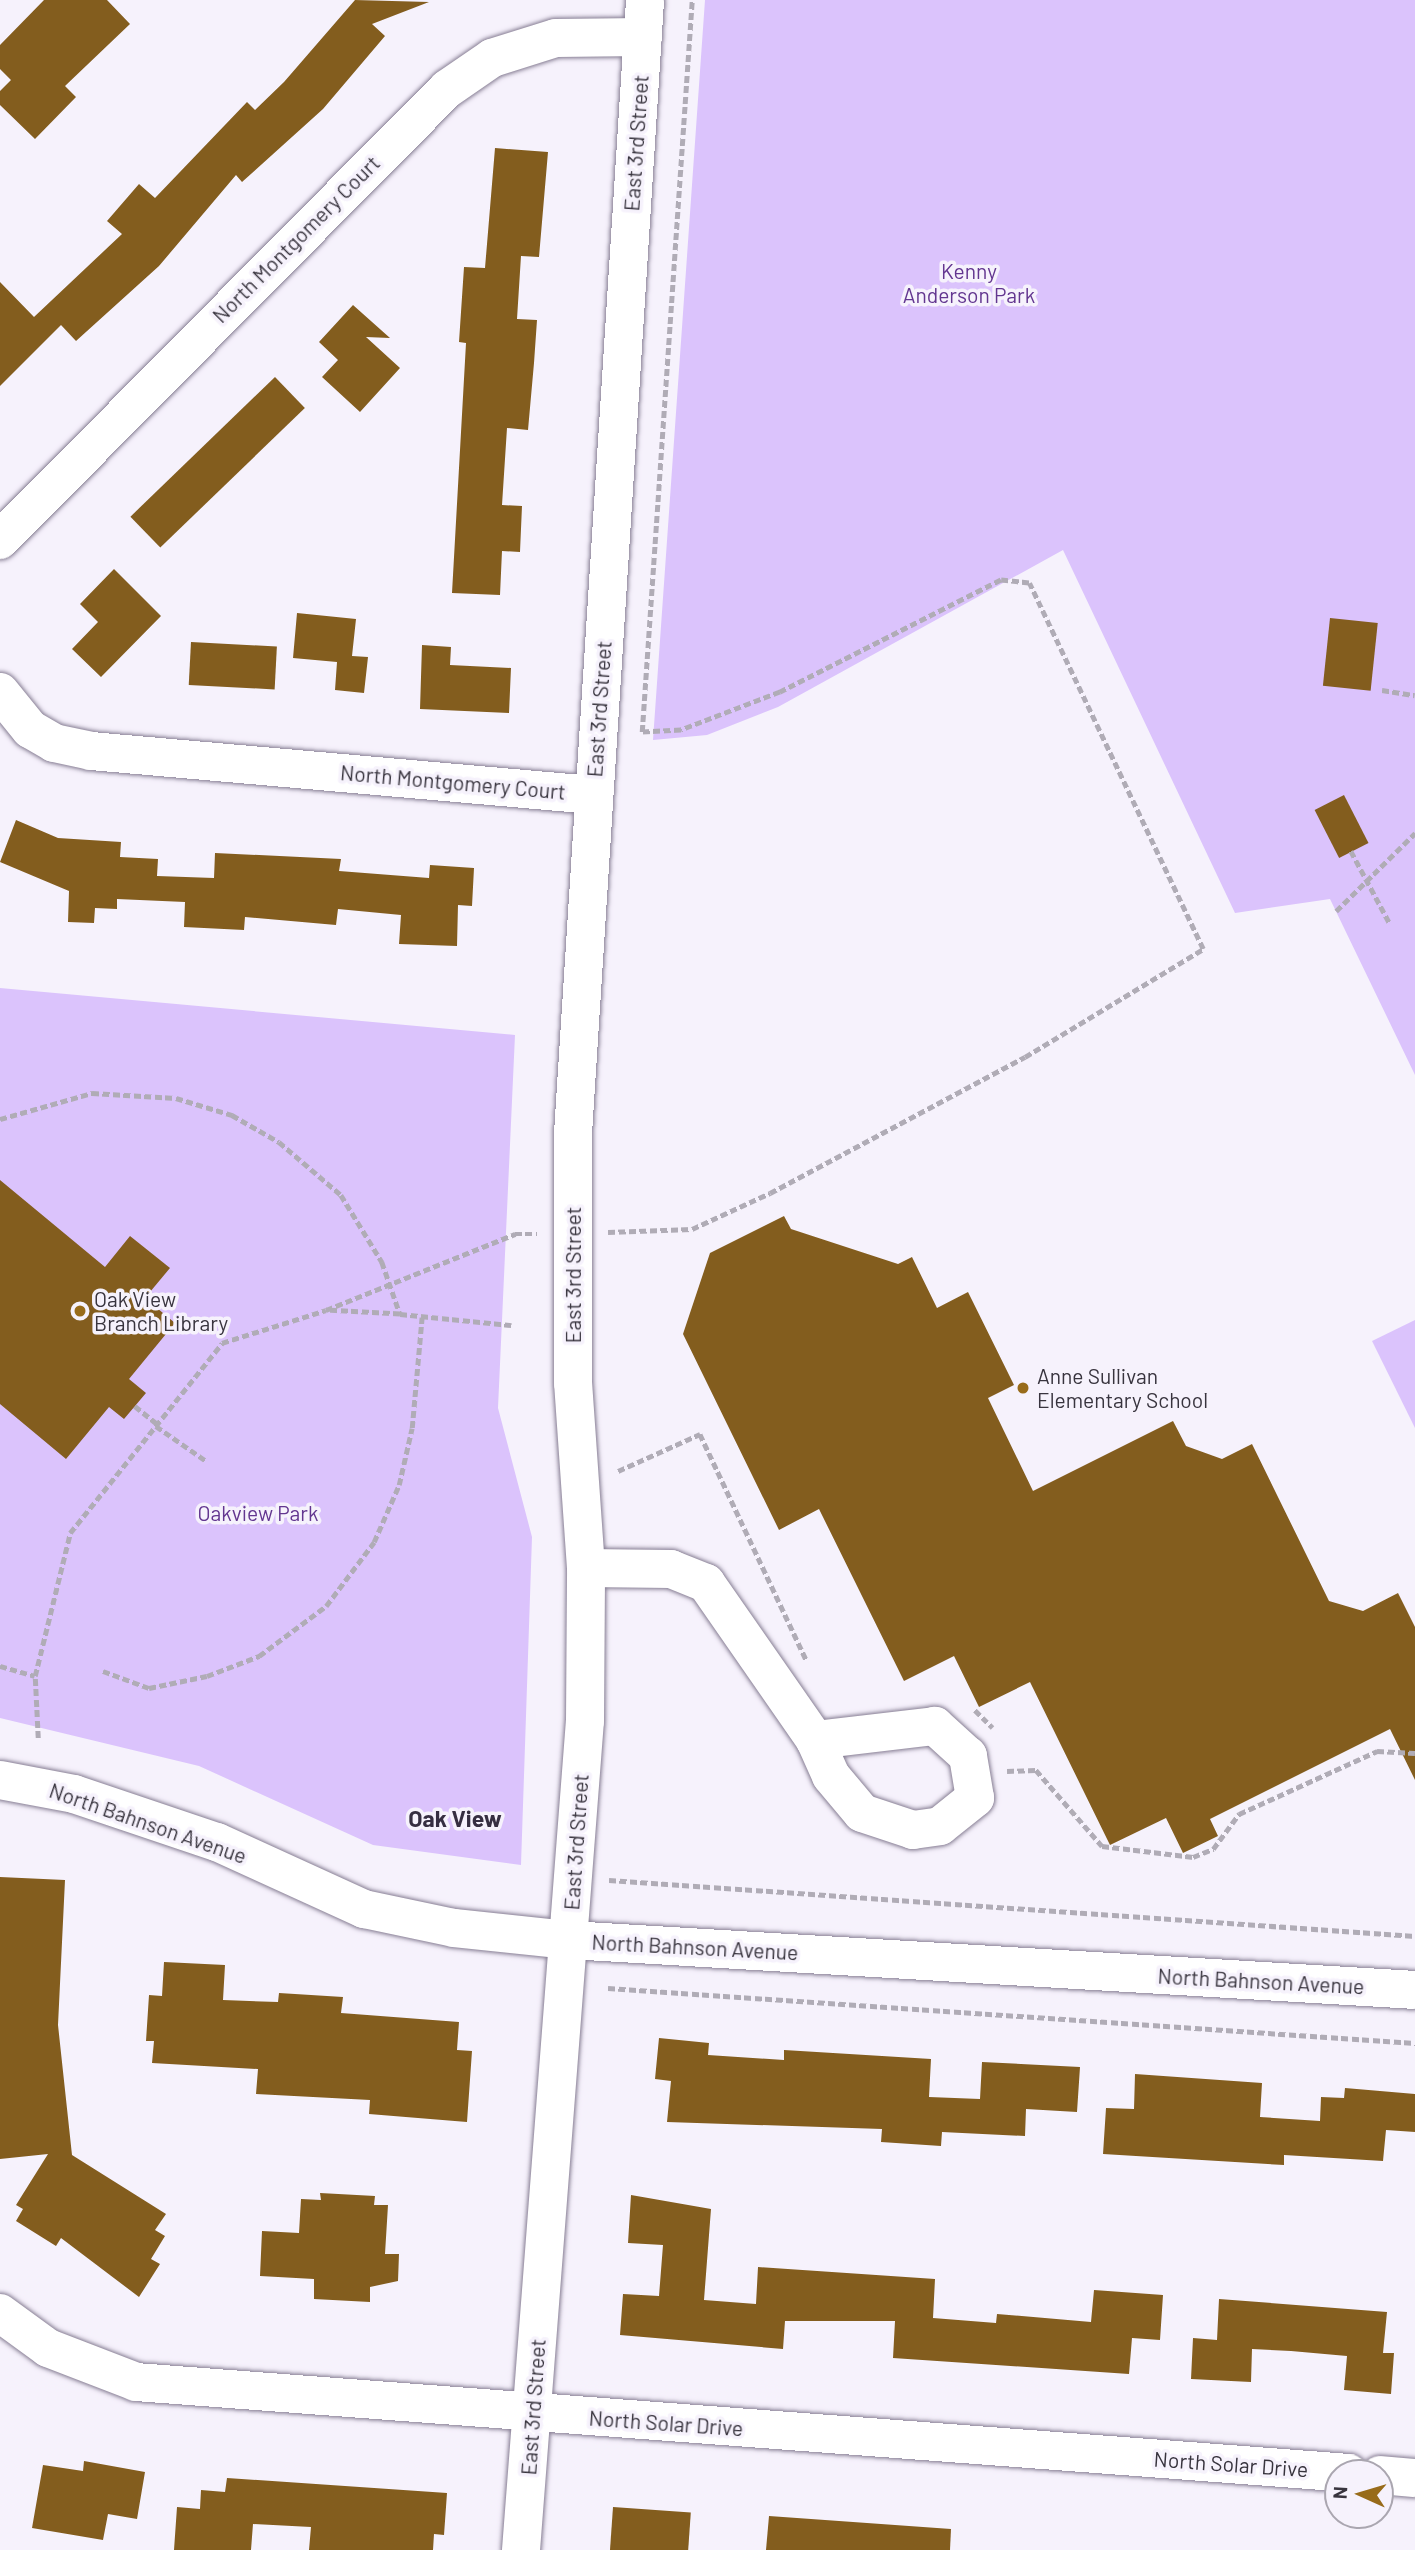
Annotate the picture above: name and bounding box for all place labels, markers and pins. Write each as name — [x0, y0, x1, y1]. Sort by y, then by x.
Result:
place label: Oak View Branch Library — [94, 1286, 228, 1336]
marker: Oak View Branch Library — [72, 1303, 88, 1319]
place label: Anne Sullivan Elementary School — [1037, 1363, 1208, 1413]
marker: Anne Sullivan Elementary School — [1015, 1380, 1031, 1396]

